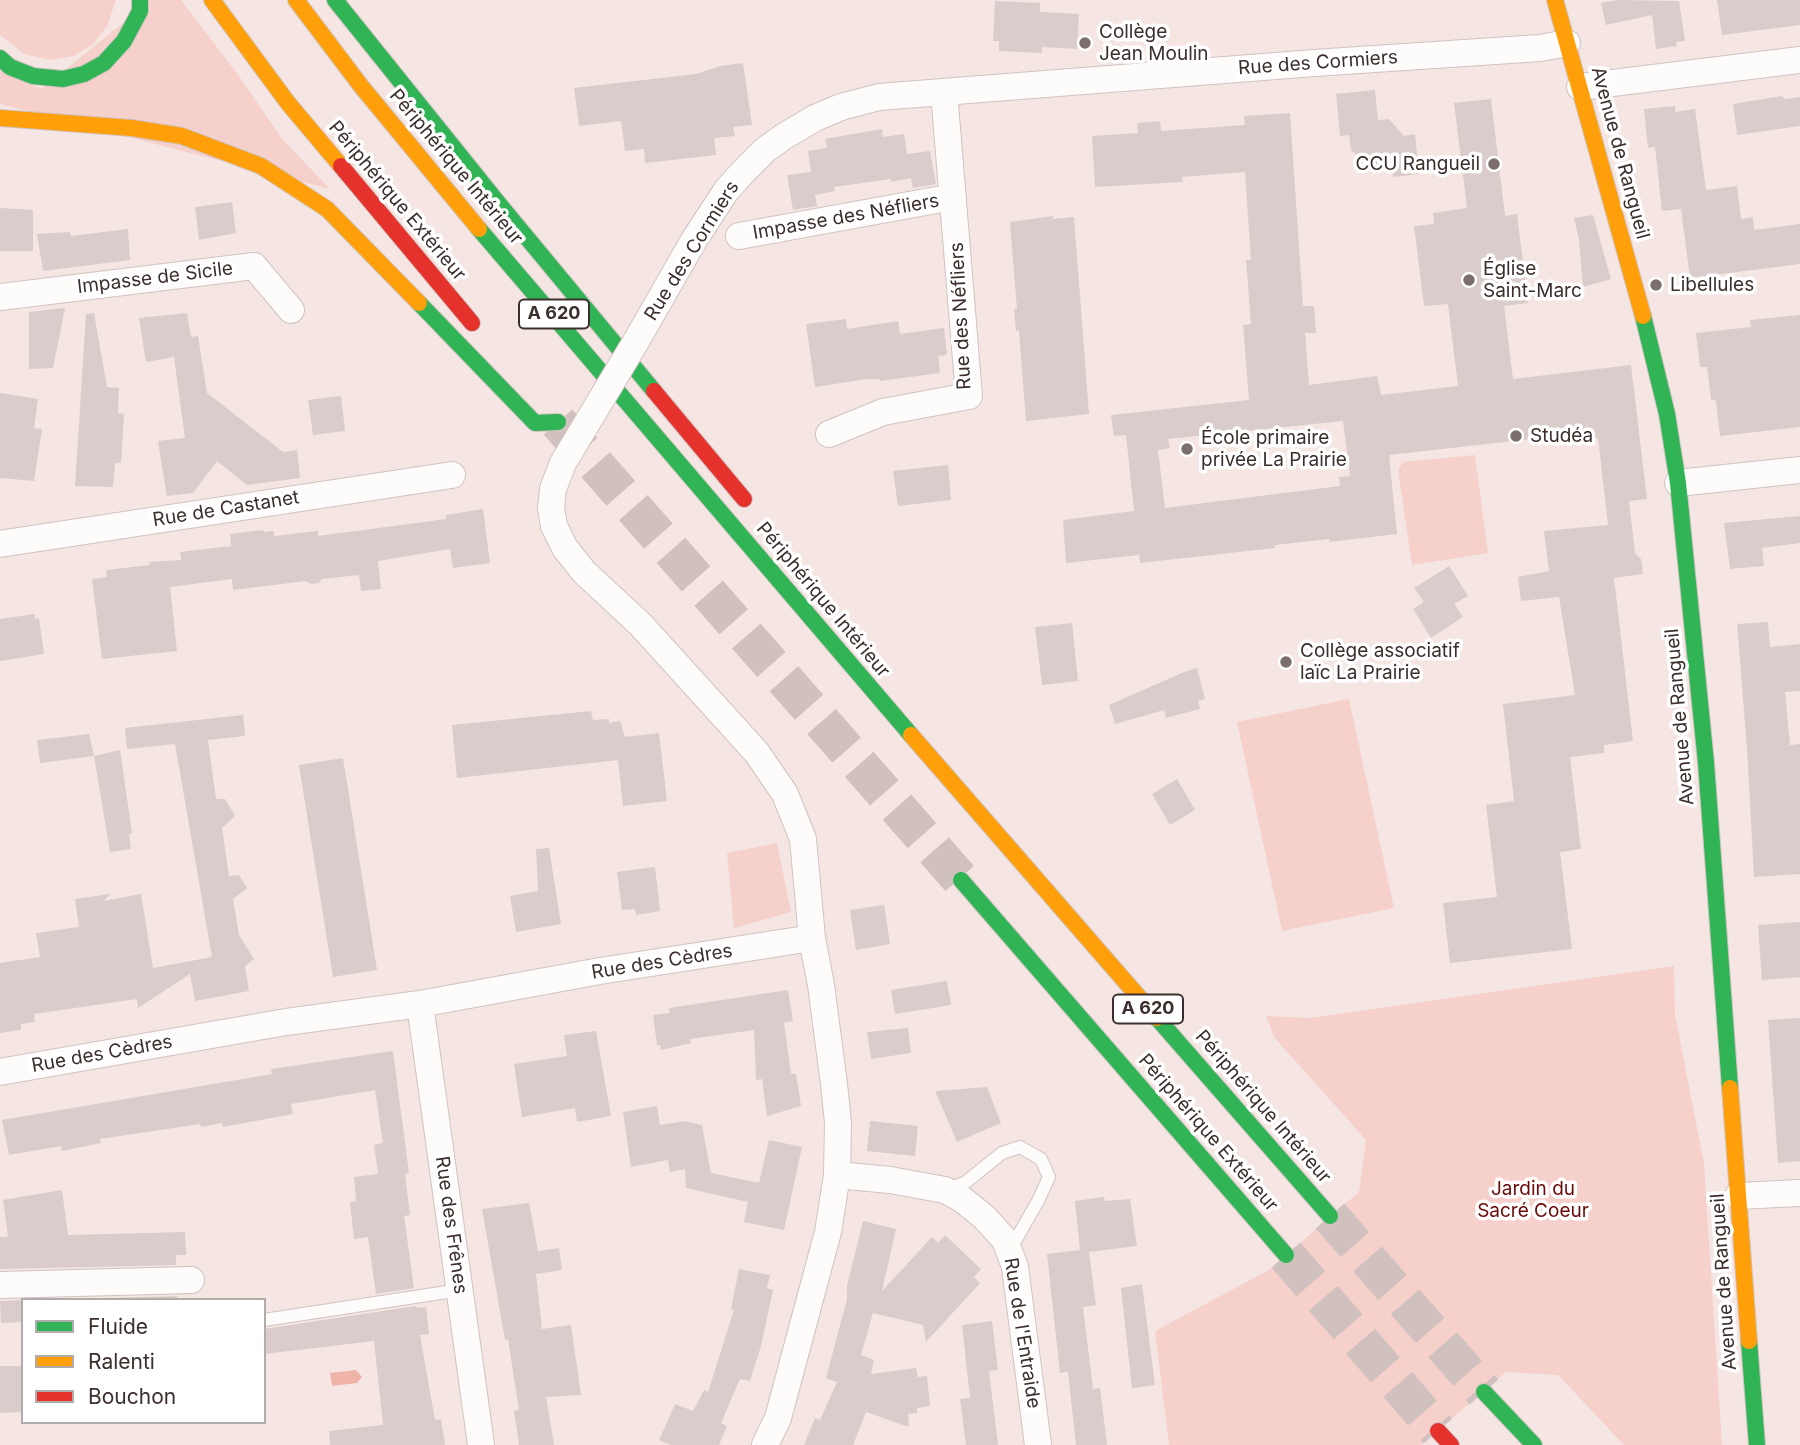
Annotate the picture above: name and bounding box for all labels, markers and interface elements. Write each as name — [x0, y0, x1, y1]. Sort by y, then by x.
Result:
place label: Collège Jean Moulin — [1099, 21, 1209, 65]
marker: Collège Jean Moulin — [1077, 35, 1093, 51]
street label: Rue des Cormiers — [1237, 46, 1399, 80]
street label: Avenue de Rangueil — [1586, 64, 1654, 242]
street label: Périphérique Intérieur — [384, 85, 528, 249]
street label: Périphérique Extérieur — [324, 117, 470, 285]
place label: CCU Rangueil — [1356, 153, 1480, 175]
marker: CCU Rangueil — [1486, 156, 1502, 172]
street label: Rue des Cormiers — [640, 177, 744, 325]
street label: Impasse des Néfliers — [751, 189, 941, 245]
street label: Rue des Néfliers — [946, 242, 976, 390]
street label: Impasse de Sicile — [76, 257, 234, 299]
place label: Église Saint-Marc — [1483, 258, 1582, 302]
marker: Église Saint-Marc — [1461, 272, 1477, 288]
place label: Libellules — [1670, 274, 1754, 296]
marker: Libellules — [1648, 277, 1664, 293]
road number: A 620 — [519, 300, 589, 328]
place label: Studéa — [1530, 425, 1593, 447]
place label: École primaire privée La Prairie — [1201, 427, 1347, 471]
marker: Studéa — [1508, 428, 1524, 444]
marker: École primaire privée La Prairie — [1179, 441, 1195, 457]
street label: Rue de Castanet — [151, 486, 301, 532]
street label: Périphérique Intérieur — [751, 518, 895, 682]
street label: Avenue de Rangueil — [1661, 628, 1699, 806]
place label: Collège associatif laïc La Prairie — [1300, 640, 1460, 684]
marker: Collège associatif laïc La Prairie — [1278, 654, 1294, 670]
street label: Rue des Cèdres — [590, 940, 734, 984]
road number: A 620 — [1113, 994, 1183, 1024]
street label: Périphérique Intérieur — [1190, 1026, 1336, 1188]
street label: Rue des Cèdres — [30, 1030, 174, 1078]
street label: Périphérique Extérieur — [1133, 1050, 1283, 1216]
street label: Rue des Frênes — [430, 1155, 472, 1295]
park label: Jardin du Sacré Coeur — [1477, 1178, 1589, 1222]
street label: Avenue de Rangueil — [1706, 1193, 1742, 1371]
street label: Rue de l'Entraide — [999, 1256, 1045, 1410]
legend — [21, 1298, 266, 1424]
text: Fluide — [88, 1314, 148, 1339]
text: Ralenti — [88, 1349, 155, 1374]
text: Bouchon — [88, 1384, 176, 1409]

